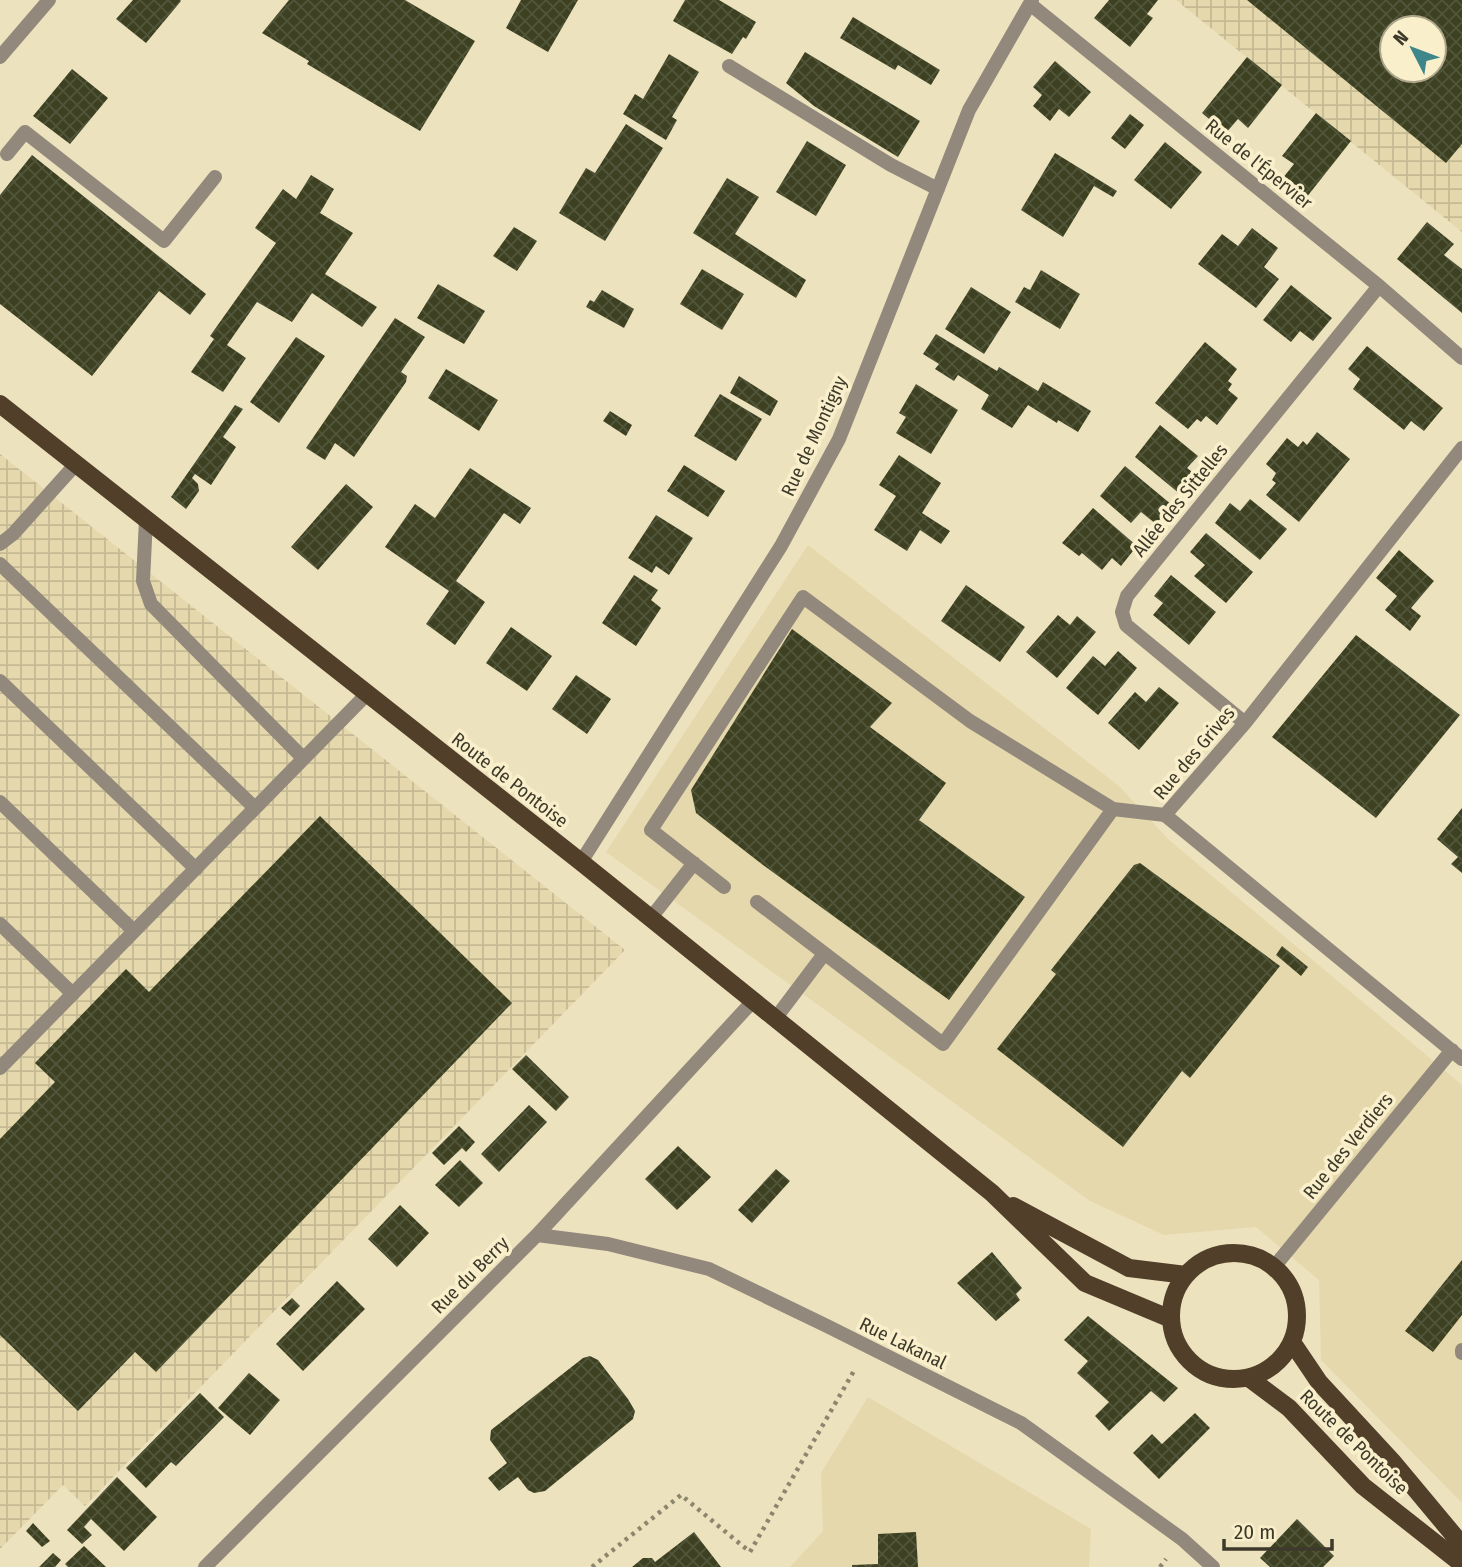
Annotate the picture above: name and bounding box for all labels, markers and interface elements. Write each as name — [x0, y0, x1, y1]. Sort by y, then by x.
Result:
north arrow — [1378, 14, 1448, 84]
text: N — [1388, 26, 1413, 50]
street label: Rue de l'Épervier — [1201, 114, 1317, 214]
street label: Rue de Montigny — [776, 372, 852, 500]
street label: Allée des Sittelles — [1127, 439, 1233, 561]
street label: Rue des Grives — [1148, 702, 1240, 804]
street label: Route de Pontoise — [447, 727, 573, 833]
street label: Rue des Verdiers — [1298, 1088, 1398, 1204]
street label: Rue du Berry — [426, 1231, 514, 1319]
street label: Rue Lakanal — [856, 1312, 950, 1374]
street label: Route de Pontoise — [1295, 1385, 1413, 1499]
scale bar — [1224, 1508, 1332, 1552]
text: 20 m — [1234, 1519, 1275, 1545]

